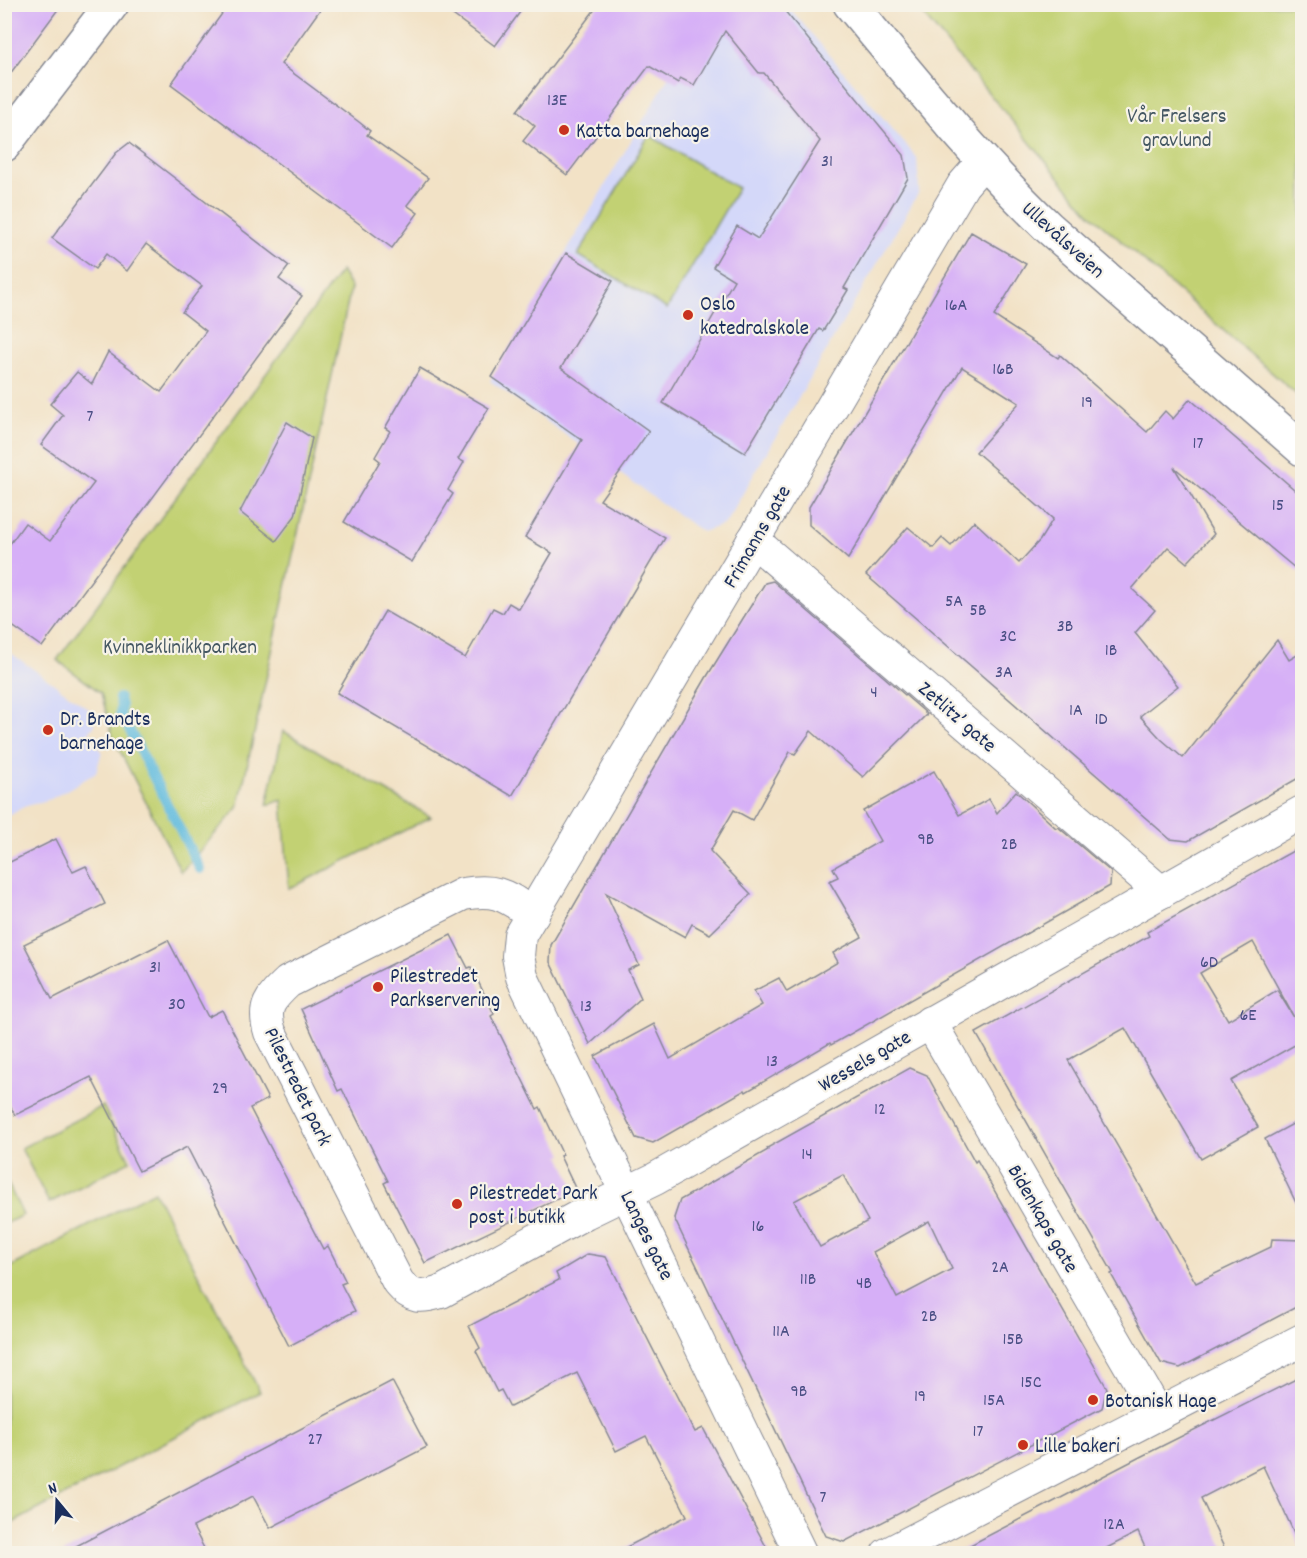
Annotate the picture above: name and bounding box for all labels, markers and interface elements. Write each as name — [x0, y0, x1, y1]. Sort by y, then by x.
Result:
house number: 13E — [547, 89, 567, 114]
park label: Vår Frelsers gravlund — [1127, 103, 1227, 157]
place label: Katta barnehage — [576, 118, 709, 148]
marker: Katta barnehage — [557, 123, 571, 137]
house number: 31 — [821, 150, 833, 175]
street label: Ullevålsveien — [1014, 196, 1110, 287]
place label: Oslo katedralskole — [700, 291, 809, 345]
house number: 16A — [945, 294, 967, 319]
marker: Oslo katedralskole — [681, 308, 695, 322]
house number: 16B — [992, 358, 1014, 383]
house number: 19 — [1081, 391, 1093, 416]
house number: 7 — [87, 405, 94, 430]
house number: 17 — [1193, 432, 1204, 457]
street label: Frimanns gate — [717, 480, 800, 595]
house number: 15 — [1272, 494, 1284, 519]
house number: 5A — [945, 590, 963, 615]
house number: 5B — [970, 599, 986, 624]
house number: 3B — [1057, 615, 1073, 640]
house number: 3C — [1000, 625, 1017, 650]
park label: Kvinneklinikkparken — [103, 634, 257, 664]
house number: 1B — [1105, 639, 1117, 664]
house number: 3A — [995, 661, 1013, 686]
street label: Zetlitz’ gate — [910, 676, 1002, 761]
house number: 4 — [870, 681, 878, 706]
house number: 1A — [1069, 699, 1083, 724]
place label: Dr. Brandts barnehage — [60, 706, 151, 760]
house number: 1D — [1094, 708, 1108, 733]
marker: Dr. Brandts barnehage — [41, 723, 55, 737]
house number: 9B — [918, 828, 934, 853]
house number: 2B — [1001, 833, 1017, 858]
house number: 6D — [1200, 951, 1218, 976]
house number: 31 — [149, 956, 161, 981]
place label: Pilestredet Parkservering — [390, 963, 500, 1017]
marker: Pilestredet Parkservering — [371, 980, 385, 994]
house number: 30 — [168, 993, 186, 1018]
house number: 13 — [580, 995, 592, 1020]
house number: 6E — [1240, 1004, 1257, 1029]
street label: Pilestredet park — [255, 1023, 338, 1152]
street label: Wessels gate — [813, 1024, 918, 1101]
house number: 13 — [766, 1050, 778, 1075]
house number: 29 — [212, 1077, 228, 1102]
house number: 12 — [874, 1098, 886, 1123]
house number: 14 — [801, 1143, 813, 1168]
street label: Bidenkaps gate — [998, 1160, 1084, 1279]
place label: Pilestredet Park post i butikk — [469, 1180, 598, 1234]
street label: Langes gate — [611, 1186, 680, 1286]
marker: Pilestredet Park post i butikk — [450, 1197, 464, 1211]
house number: 16 — [752, 1215, 764, 1240]
house number: 2A — [991, 1256, 1009, 1281]
house number: 11B — [800, 1268, 816, 1293]
house number: 4B — [856, 1272, 872, 1297]
house number: 2B — [921, 1305, 937, 1330]
house number: 11A — [772, 1320, 790, 1345]
house number: 15B — [1003, 1328, 1023, 1353]
house number: 15C — [1020, 1371, 1042, 1396]
house number: 9B — [791, 1380, 807, 1405]
house number: 19 — [914, 1385, 926, 1410]
place label: Botanisk Hage — [1105, 1388, 1217, 1418]
house number: 15A — [983, 1389, 1005, 1414]
marker: Botanisk Hage — [1086, 1393, 1100, 1407]
house number: 17 — [973, 1420, 984, 1445]
house number: 27 — [308, 1428, 322, 1453]
place label: Lille bakeri — [1035, 1433, 1120, 1463]
marker: Lille bakeri — [1016, 1438, 1030, 1452]
north arrow — [27, 1471, 87, 1531]
text: N — [45, 1477, 61, 1501]
house number: 7 — [820, 1486, 827, 1511]
house number: 12A — [1103, 1513, 1125, 1538]

